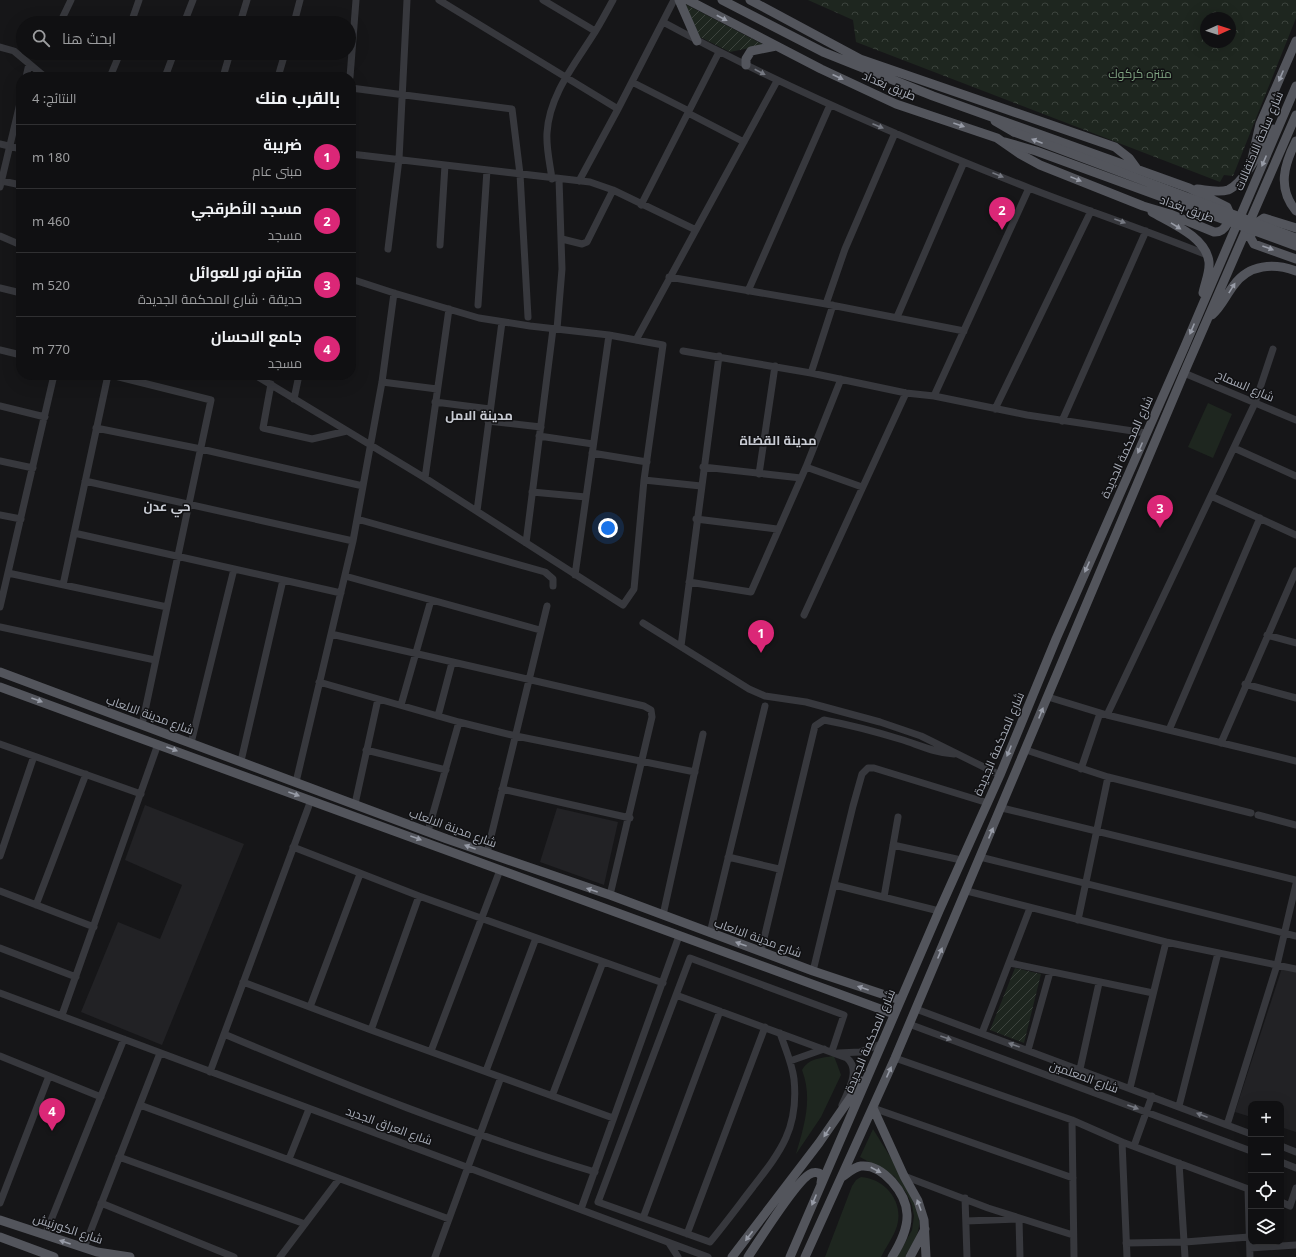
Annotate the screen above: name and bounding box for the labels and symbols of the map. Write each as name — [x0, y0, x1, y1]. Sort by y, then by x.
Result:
north arrow — [1200, 12, 1236, 48]
one-way arrow — [716, 15, 728, 21]
park label: متنزه كركوك — [1108, 65, 1172, 82]
street label: طريق بغداد — [860, 67, 919, 104]
one-way arrow — [754, 69, 766, 75]
one-way arrow — [1277, 71, 1283, 83]
one-way arrow — [832, 74, 844, 80]
street label: شارع ساحة الاحتفالات — [1230, 89, 1287, 193]
one-way arrow — [953, 122, 965, 128]
one-way arrow — [873, 123, 885, 129]
one-way arrow — [1030, 137, 1042, 143]
one-way arrow — [1261, 155, 1267, 166]
one-way arrow — [993, 173, 1005, 179]
one-way arrow — [1070, 177, 1082, 183]
street label: طريق بغداد — [1158, 191, 1217, 226]
pin: 2 — [989, 197, 1015, 230]
one-way arrow — [1114, 219, 1126, 225]
one-way arrow — [1170, 223, 1182, 230]
one-way arrow — [1262, 246, 1274, 252]
one-way arrow — [1228, 283, 1235, 294]
one-way arrow — [1189, 323, 1195, 335]
street label: شارع السماح — [1213, 366, 1277, 405]
street label: شارع المحكمة الجديدة — [1096, 393, 1157, 501]
district label: مدينة الامل — [445, 406, 513, 424]
district label: مدينة القضاة — [739, 431, 817, 449]
one-way arrow — [1136, 442, 1142, 454]
pin: 3 — [1147, 495, 1173, 528]
district label: حي عدن — [144, 497, 190, 518]
your location — [598, 518, 618, 538]
one-way arrow — [1084, 561, 1090, 573]
pin: 1 — [748, 620, 774, 653]
street label: شارع المحكمة الجديدة — [969, 689, 1028, 798]
street label: شارع مدينة الالعاب — [104, 691, 196, 738]
one-way arrow — [31, 698, 43, 704]
one-way arrow — [1038, 708, 1044, 719]
one-way arrow — [1006, 745, 1012, 757]
one-way arrow — [166, 747, 178, 753]
one-way arrow — [289, 791, 301, 797]
street label: شارع مدينة الالعاب — [407, 804, 499, 851]
one-way arrow — [988, 828, 994, 839]
one-way arrow — [411, 836, 423, 842]
one-way arrow — [463, 844, 475, 850]
one-way arrow — [586, 886, 598, 892]
street label: شارع مدينة الالعاب — [712, 914, 804, 961]
one-way arrow — [734, 941, 746, 947]
one-way arrow — [937, 947, 943, 958]
one-way arrow — [857, 984, 869, 990]
street label: شارع المحكمة الجديدة — [840, 986, 899, 1095]
one-way arrow — [940, 1035, 952, 1041]
one-way arrow — [1008, 1041, 1020, 1047]
street label: شارع المعلمين — [1047, 1056, 1121, 1097]
one-way arrow — [886, 1067, 892, 1078]
pin: 4 — [39, 1098, 65, 1131]
street label: شارع العراق الجديد — [344, 1102, 435, 1149]
one-way arrow — [1128, 1105, 1140, 1111]
one-way arrow — [1195, 1112, 1207, 1118]
one-way arrow — [823, 1126, 830, 1137]
one-way arrow — [870, 1167, 882, 1173]
one-way arrow — [811, 1194, 817, 1206]
one-way arrow — [916, 1198, 922, 1210]
street label: شارع الكورنيش — [31, 1209, 105, 1248]
one-way arrow — [744, 1230, 753, 1241]
one-way arrow — [58, 1239, 70, 1245]

